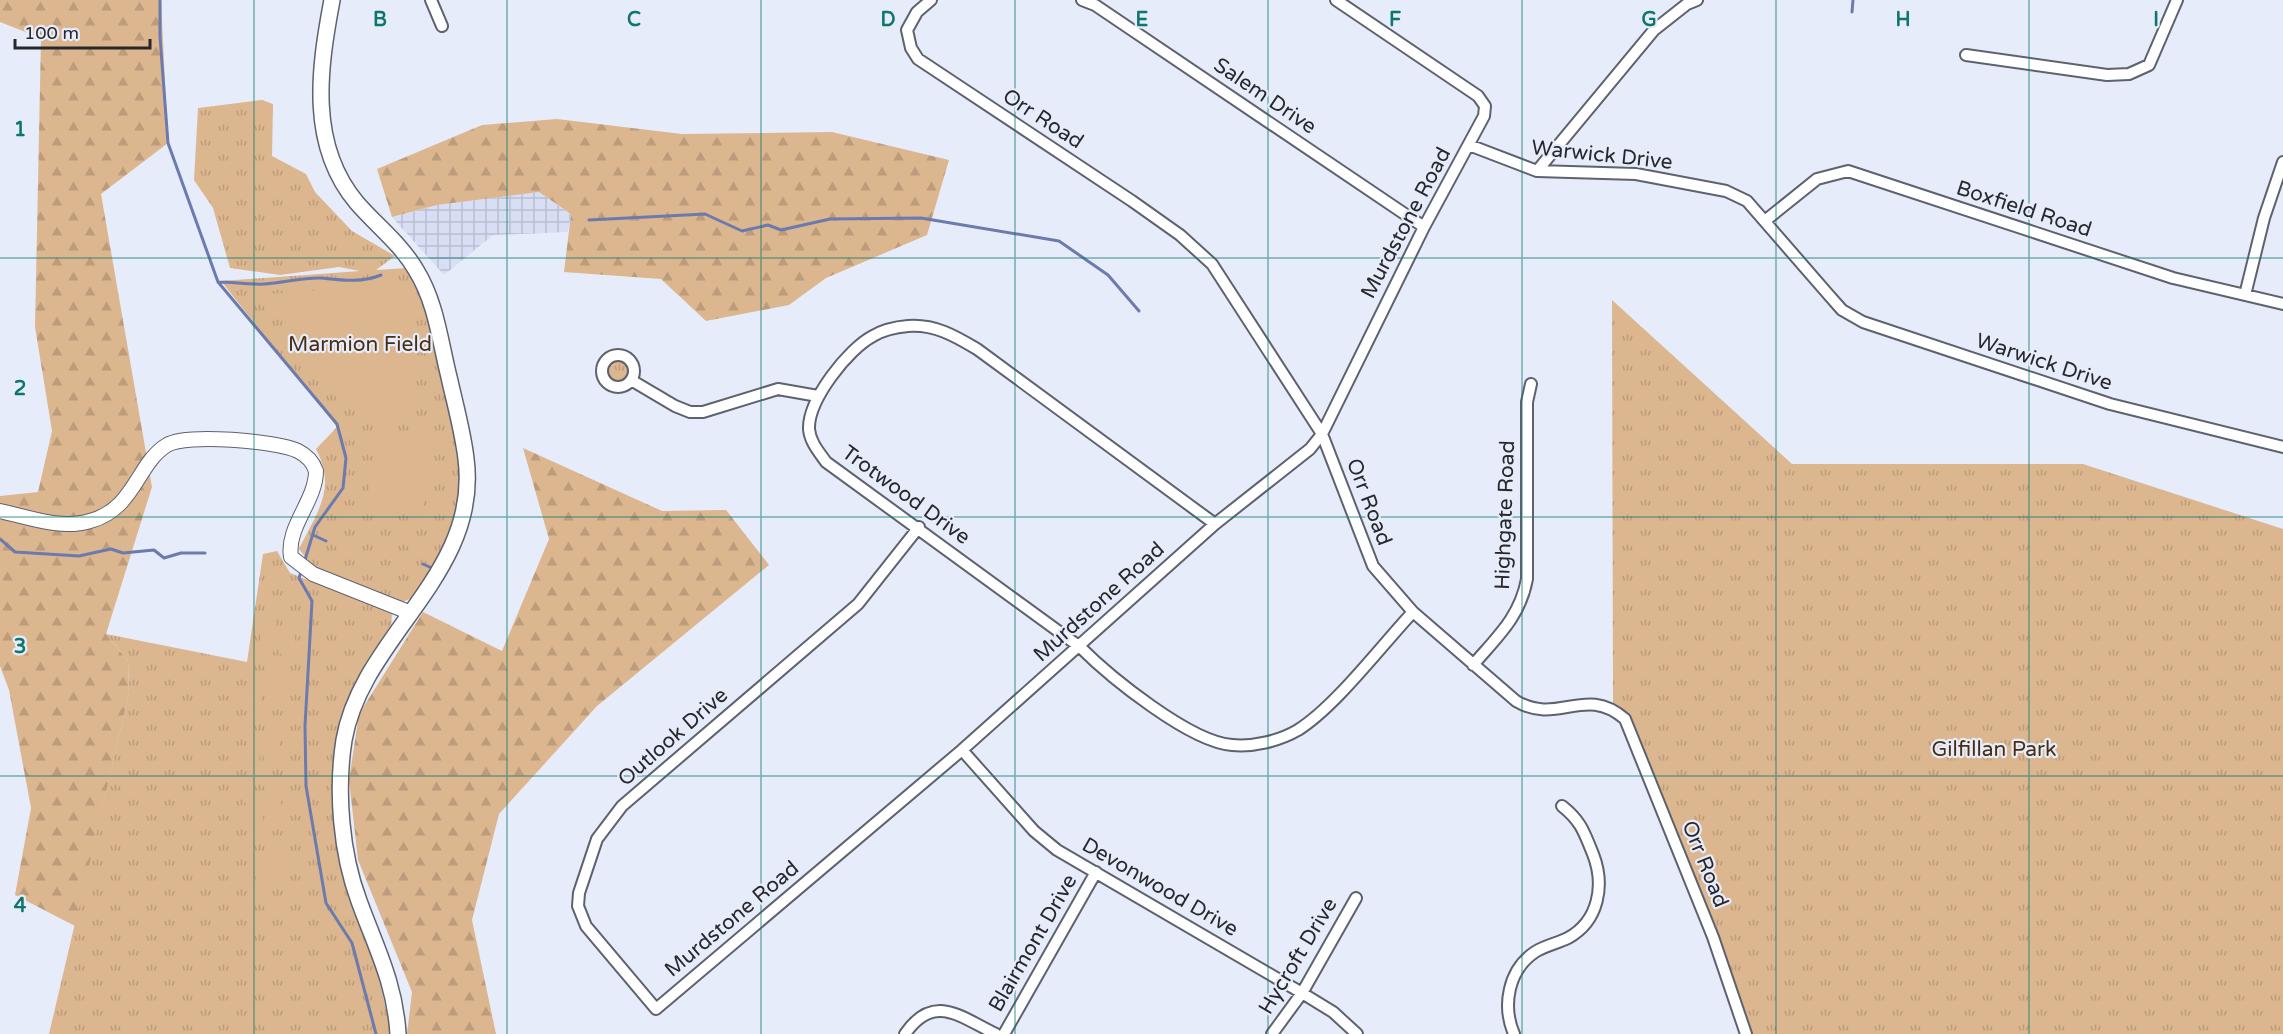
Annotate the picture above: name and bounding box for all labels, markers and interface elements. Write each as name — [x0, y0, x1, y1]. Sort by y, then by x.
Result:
text: B — [373, 8, 387, 32]
text: C — [627, 8, 641, 32]
text: D — [880, 8, 896, 32]
text: E — [1136, 8, 1149, 32]
text: F — [1389, 8, 1401, 32]
text: G — [1641, 8, 1657, 32]
text: H — [1895, 8, 1911, 32]
text: I — [2153, 8, 2159, 32]
scale bar — [15, 12, 150, 50]
text: 100 m — [24, 22, 79, 44]
street label: Salem Drive — [1209, 53, 1321, 140]
street label: Orr Road — [998, 84, 1088, 154]
text: 1 — [14, 118, 26, 142]
street label: Warwick Drive — [1530, 135, 1674, 175]
street label: Murdstone Road — [1356, 143, 1456, 303]
street label: Boxfield Road — [1953, 175, 2095, 243]
street label: Warwick Drive — [1973, 328, 2115, 396]
park label: Marmion Field — [288, 332, 432, 357]
text: 2 — [14, 377, 26, 401]
street label: Trotwood Drive — [837, 440, 975, 550]
street label: Highgate Road — [1490, 440, 1520, 590]
street label: Orr Road — [1341, 455, 1397, 549]
street label: Murdstone Road — [1028, 537, 1170, 667]
text: 3 — [14, 635, 26, 659]
street label: Outlook Drive — [613, 683, 733, 791]
park label: Gilfillan Park — [1931, 737, 2057, 762]
street label: Orr Road — [1676, 817, 1734, 911]
street label: Devonwood Drive — [1078, 832, 1243, 942]
street label: Murdstone Road — [660, 856, 804, 982]
street label: Blairmont Drive — [984, 870, 1083, 1016]
street label: Hycroft Drive — [1253, 893, 1343, 1019]
text: 4 — [14, 894, 27, 918]

